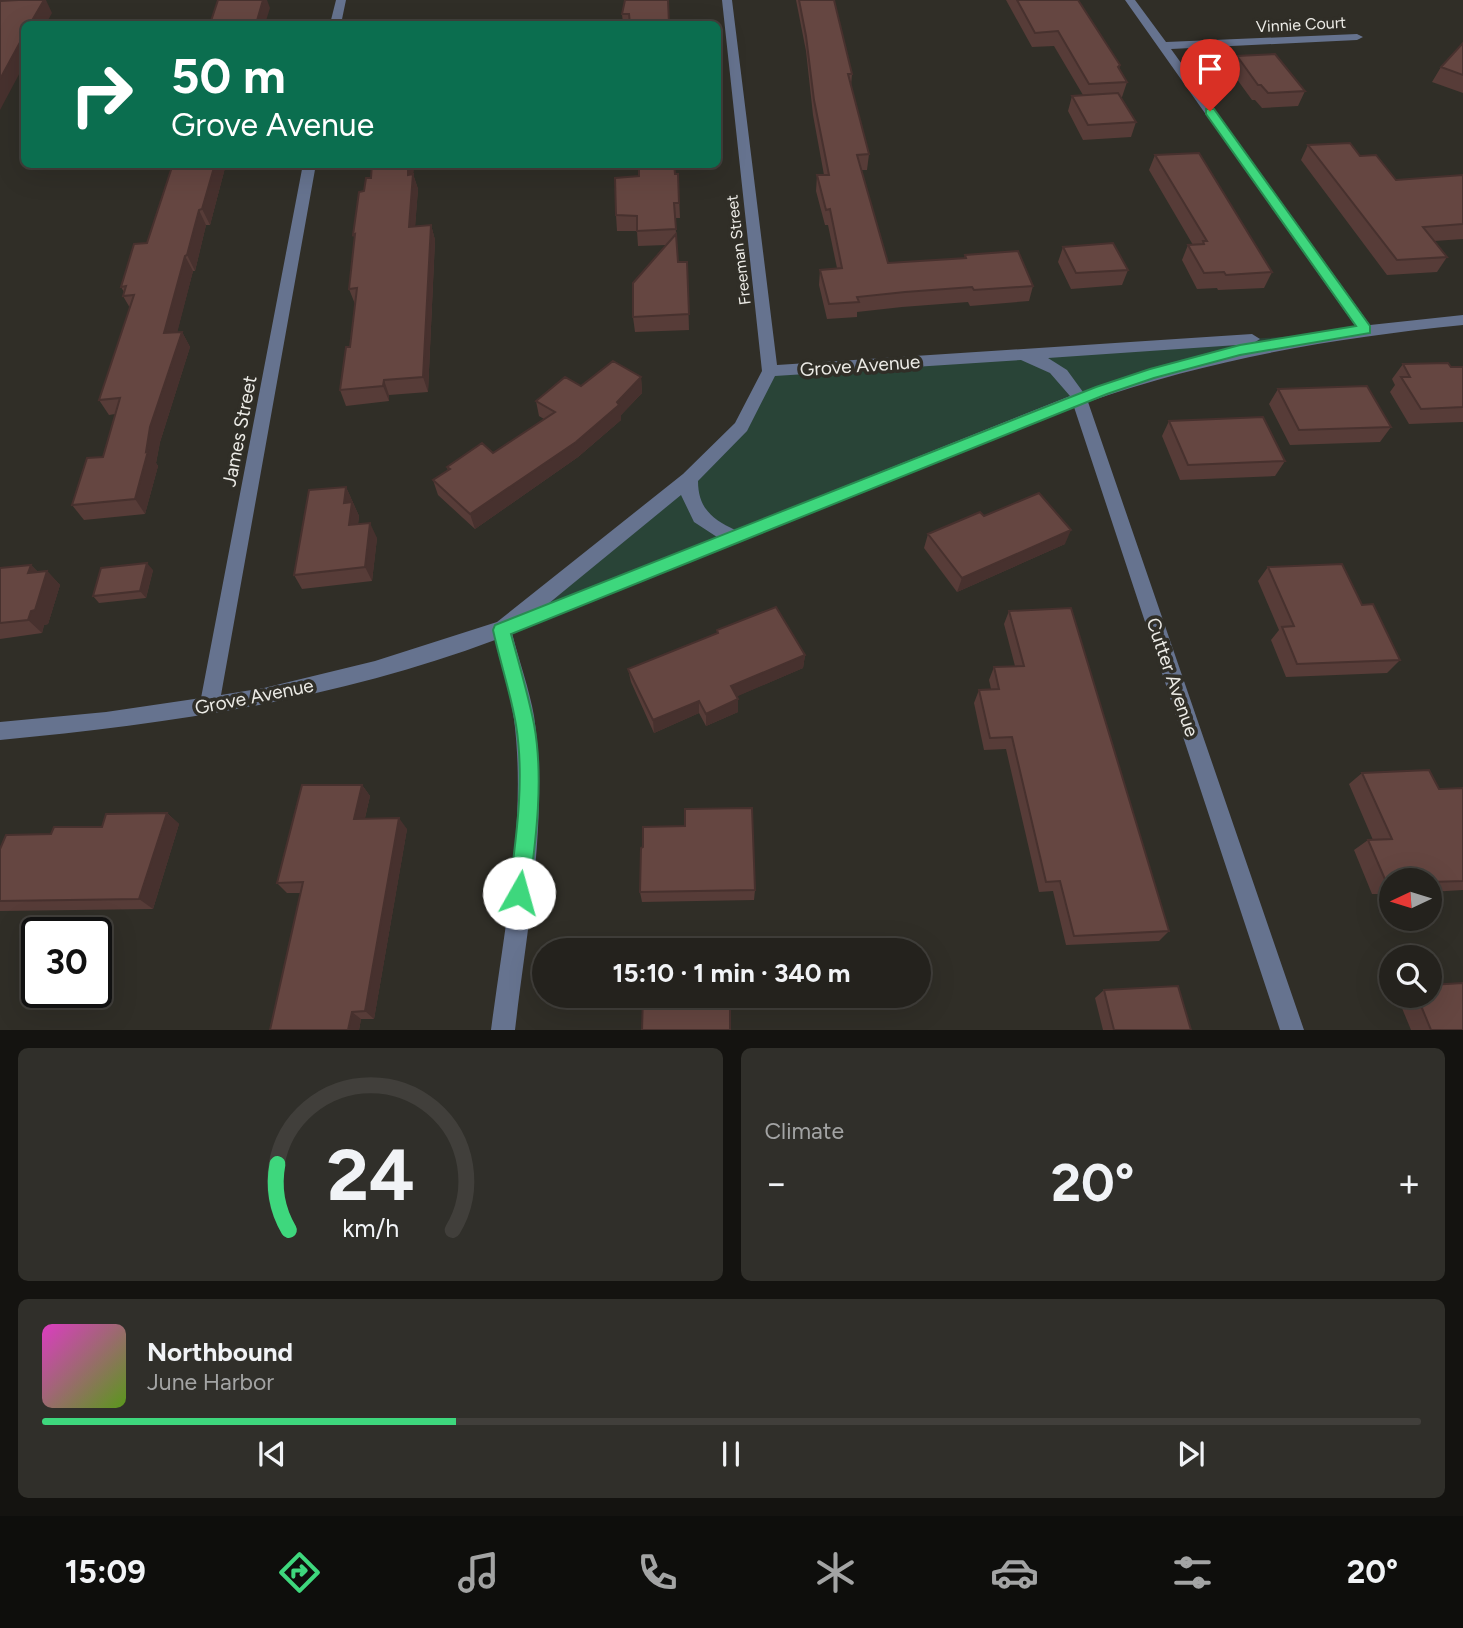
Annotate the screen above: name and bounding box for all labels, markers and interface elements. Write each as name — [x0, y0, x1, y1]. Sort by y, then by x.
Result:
street label: Vinnie Court — [1255, 13, 1347, 36]
pin — [1180, 39, 1240, 111]
text: 50 m — [171, 46, 286, 105]
icon: right — [56, 49, 147, 140]
icon: arrive — [1191, 50, 1229, 88]
text: Grove Avenue — [171, 106, 374, 144]
street label: Freeman Street — [722, 194, 755, 306]
street label: Grove Avenue — [799, 350, 921, 381]
street label: James Street — [217, 374, 262, 489]
street label: Cutter Avenue — [1141, 615, 1204, 740]
street label: Grove Avenue — [193, 674, 315, 719]
position arrow — [482, 856, 556, 930]
north arrow — [1379, 868, 1442, 931]
map controls — [1379, 868, 1442, 1008]
speed limit sign: 30 — [21, 917, 112, 1008]
button: search — [1379, 945, 1442, 1008]
text: 15:10 · 1 min · 340 m — [612, 957, 851, 989]
text: Climate — [765, 1117, 844, 1145]
text: 24 — [326, 1132, 414, 1219]
text: 20° — [1051, 1152, 1134, 1214]
text: − — [765, 1160, 788, 1206]
text: + — [1397, 1160, 1421, 1206]
text: km/h — [342, 1213, 399, 1243]
text: Northbound — [147, 1336, 293, 1368]
text: June Harbor — [147, 1368, 274, 1396]
icon: previous — [253, 1435, 291, 1473]
icon: pause — [712, 1435, 750, 1473]
icon: next — [1172, 1435, 1210, 1473]
icon: directions — [275, 1548, 324, 1597]
icon: music — [454, 1548, 503, 1597]
icon: phone — [633, 1548, 682, 1597]
icon: climate — [811, 1548, 860, 1597]
icon: car — [990, 1548, 1039, 1597]
icon: filters — [1168, 1548, 1217, 1597]
text: 15:09 — [65, 1553, 146, 1591]
text: 20° — [1347, 1553, 1398, 1591]

